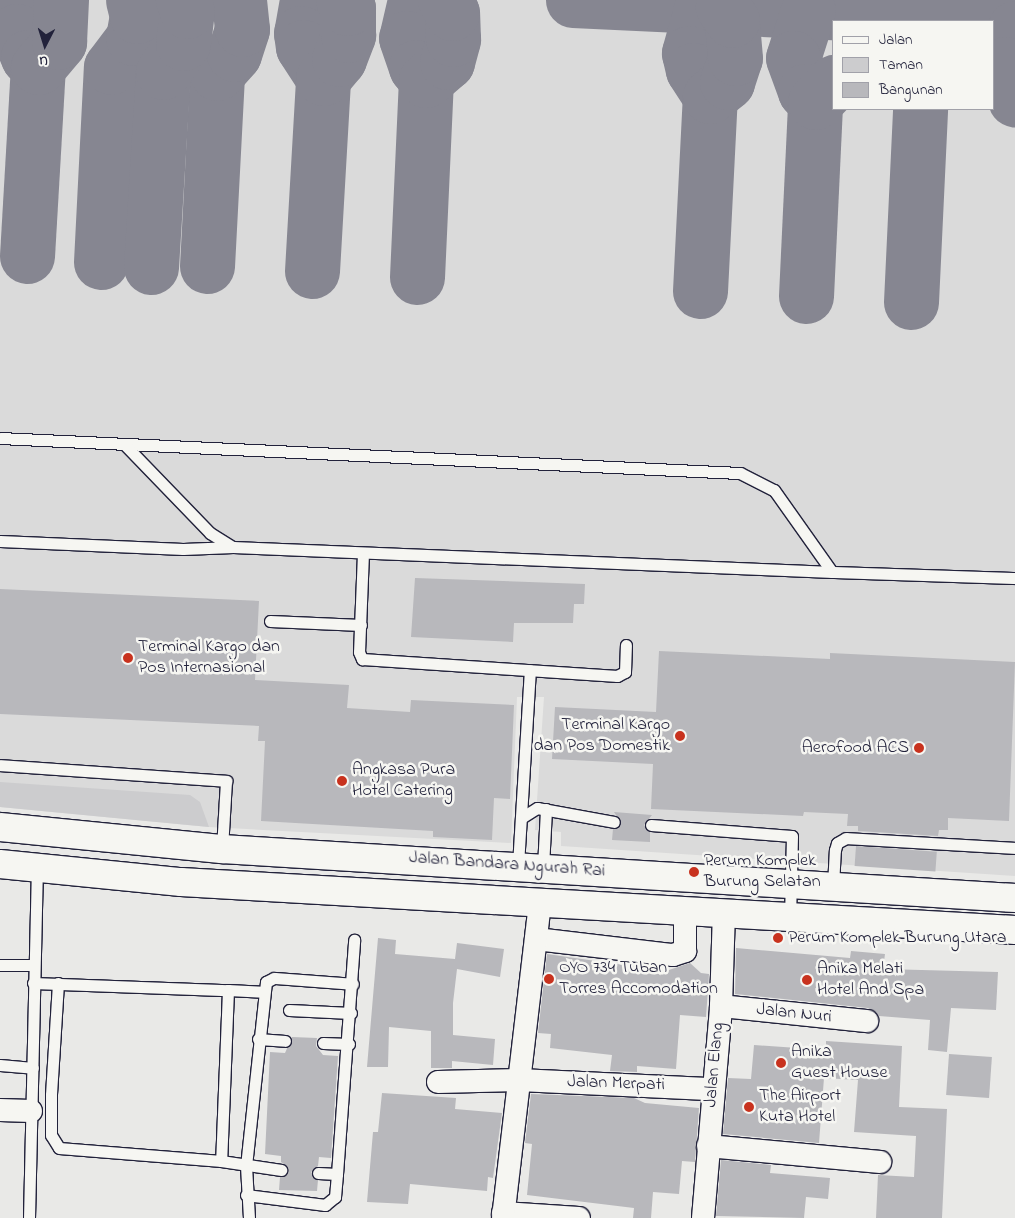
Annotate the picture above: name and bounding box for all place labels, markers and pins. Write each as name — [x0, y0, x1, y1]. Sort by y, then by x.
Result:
place label: Terminal Kargo dan Pos Internasional — [138, 637, 280, 680]
marker: Terminal Kargo dan Pos Internasional — [122, 652, 134, 664]
place label: Terminal Kargo dan Pos Domestik — [533, 715, 670, 758]
marker: Terminal Kargo dan Pos Domestik — [674, 730, 686, 742]
place label: Aerofood ACS — [802, 737, 909, 759]
marker: Aerofood ACS — [913, 742, 925, 754]
place label: Angkasa Pura Hotel Catering — [352, 760, 455, 802]
marker: Angkasa Pura Hotel Catering — [336, 775, 348, 787]
place label: Perum Komplek Burung Selatan — [704, 851, 821, 894]
marker: Perum Komplek Burung Selatan — [688, 866, 700, 878]
place label: Perum Komplek Burung Utara — [788, 927, 1007, 949]
marker: Perum Komplek Burung Utara — [772, 932, 784, 944]
place label: OYO 734 Tuban Torres Accomodation — [559, 958, 718, 1001]
place label: Anika Melati Hotel And Spa — [817, 959, 924, 1002]
marker: OYO 734 Tuban Torres Accomodation — [543, 973, 555, 985]
marker: Anika Melati Hotel And Spa — [801, 974, 813, 986]
place label: Anika Guest House — [791, 1042, 888, 1084]
marker: Anika Guest House — [775, 1057, 787, 1069]
place label: The Airport Kuta Hotel — [759, 1086, 841, 1128]
marker: The Airport Kuta Hotel — [743, 1101, 755, 1113]

